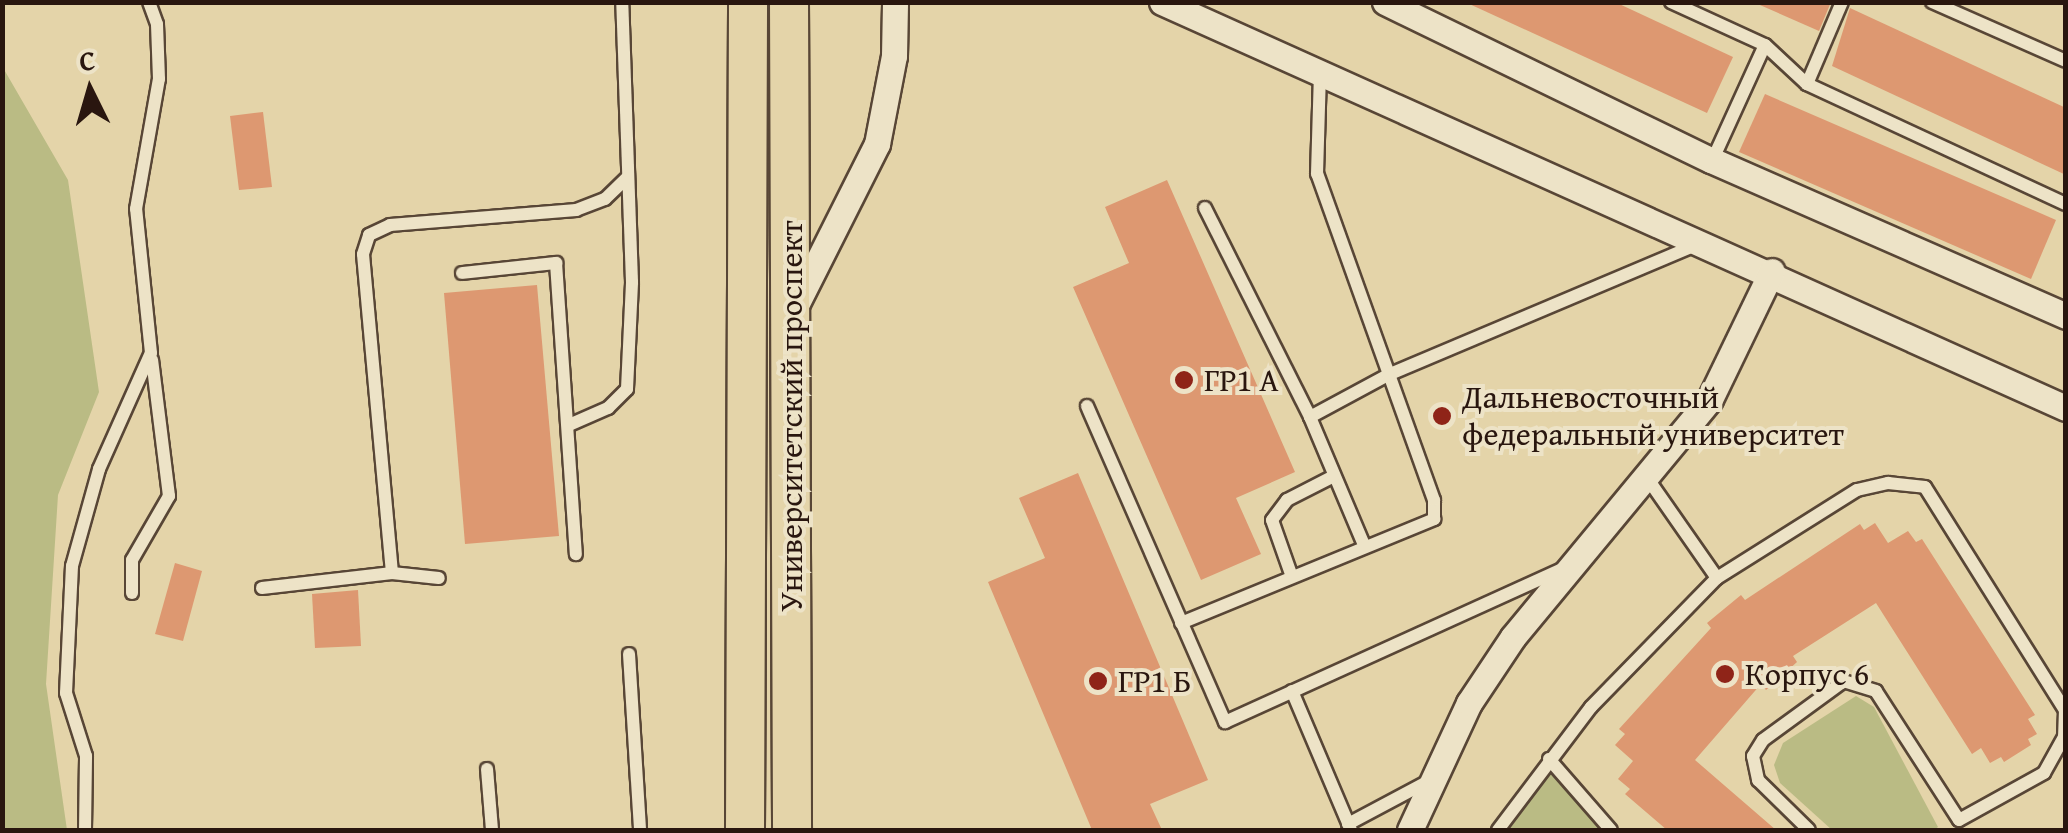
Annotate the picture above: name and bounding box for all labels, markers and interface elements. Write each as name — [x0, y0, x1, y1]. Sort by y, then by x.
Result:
text: С — [78, 39, 97, 81]
north arrow — [40, 40, 140, 140]
street label: Университетский проспект — [772, 220, 810, 612]
place label: ГР1 А — [1204, 361, 1279, 399]
marker: ГР1 А — [1173, 369, 1195, 391]
place label: Дальневосточный федеральный университет — [1462, 379, 1844, 454]
marker: Дальневосточный федеральный университет — [1431, 405, 1453, 427]
place label: Корпус 6 — [1745, 655, 1869, 693]
place label: ГР1 Б — [1118, 662, 1191, 700]
marker: Корпус 6 — [1714, 663, 1736, 685]
marker: ГР1 Б — [1087, 670, 1109, 692]

